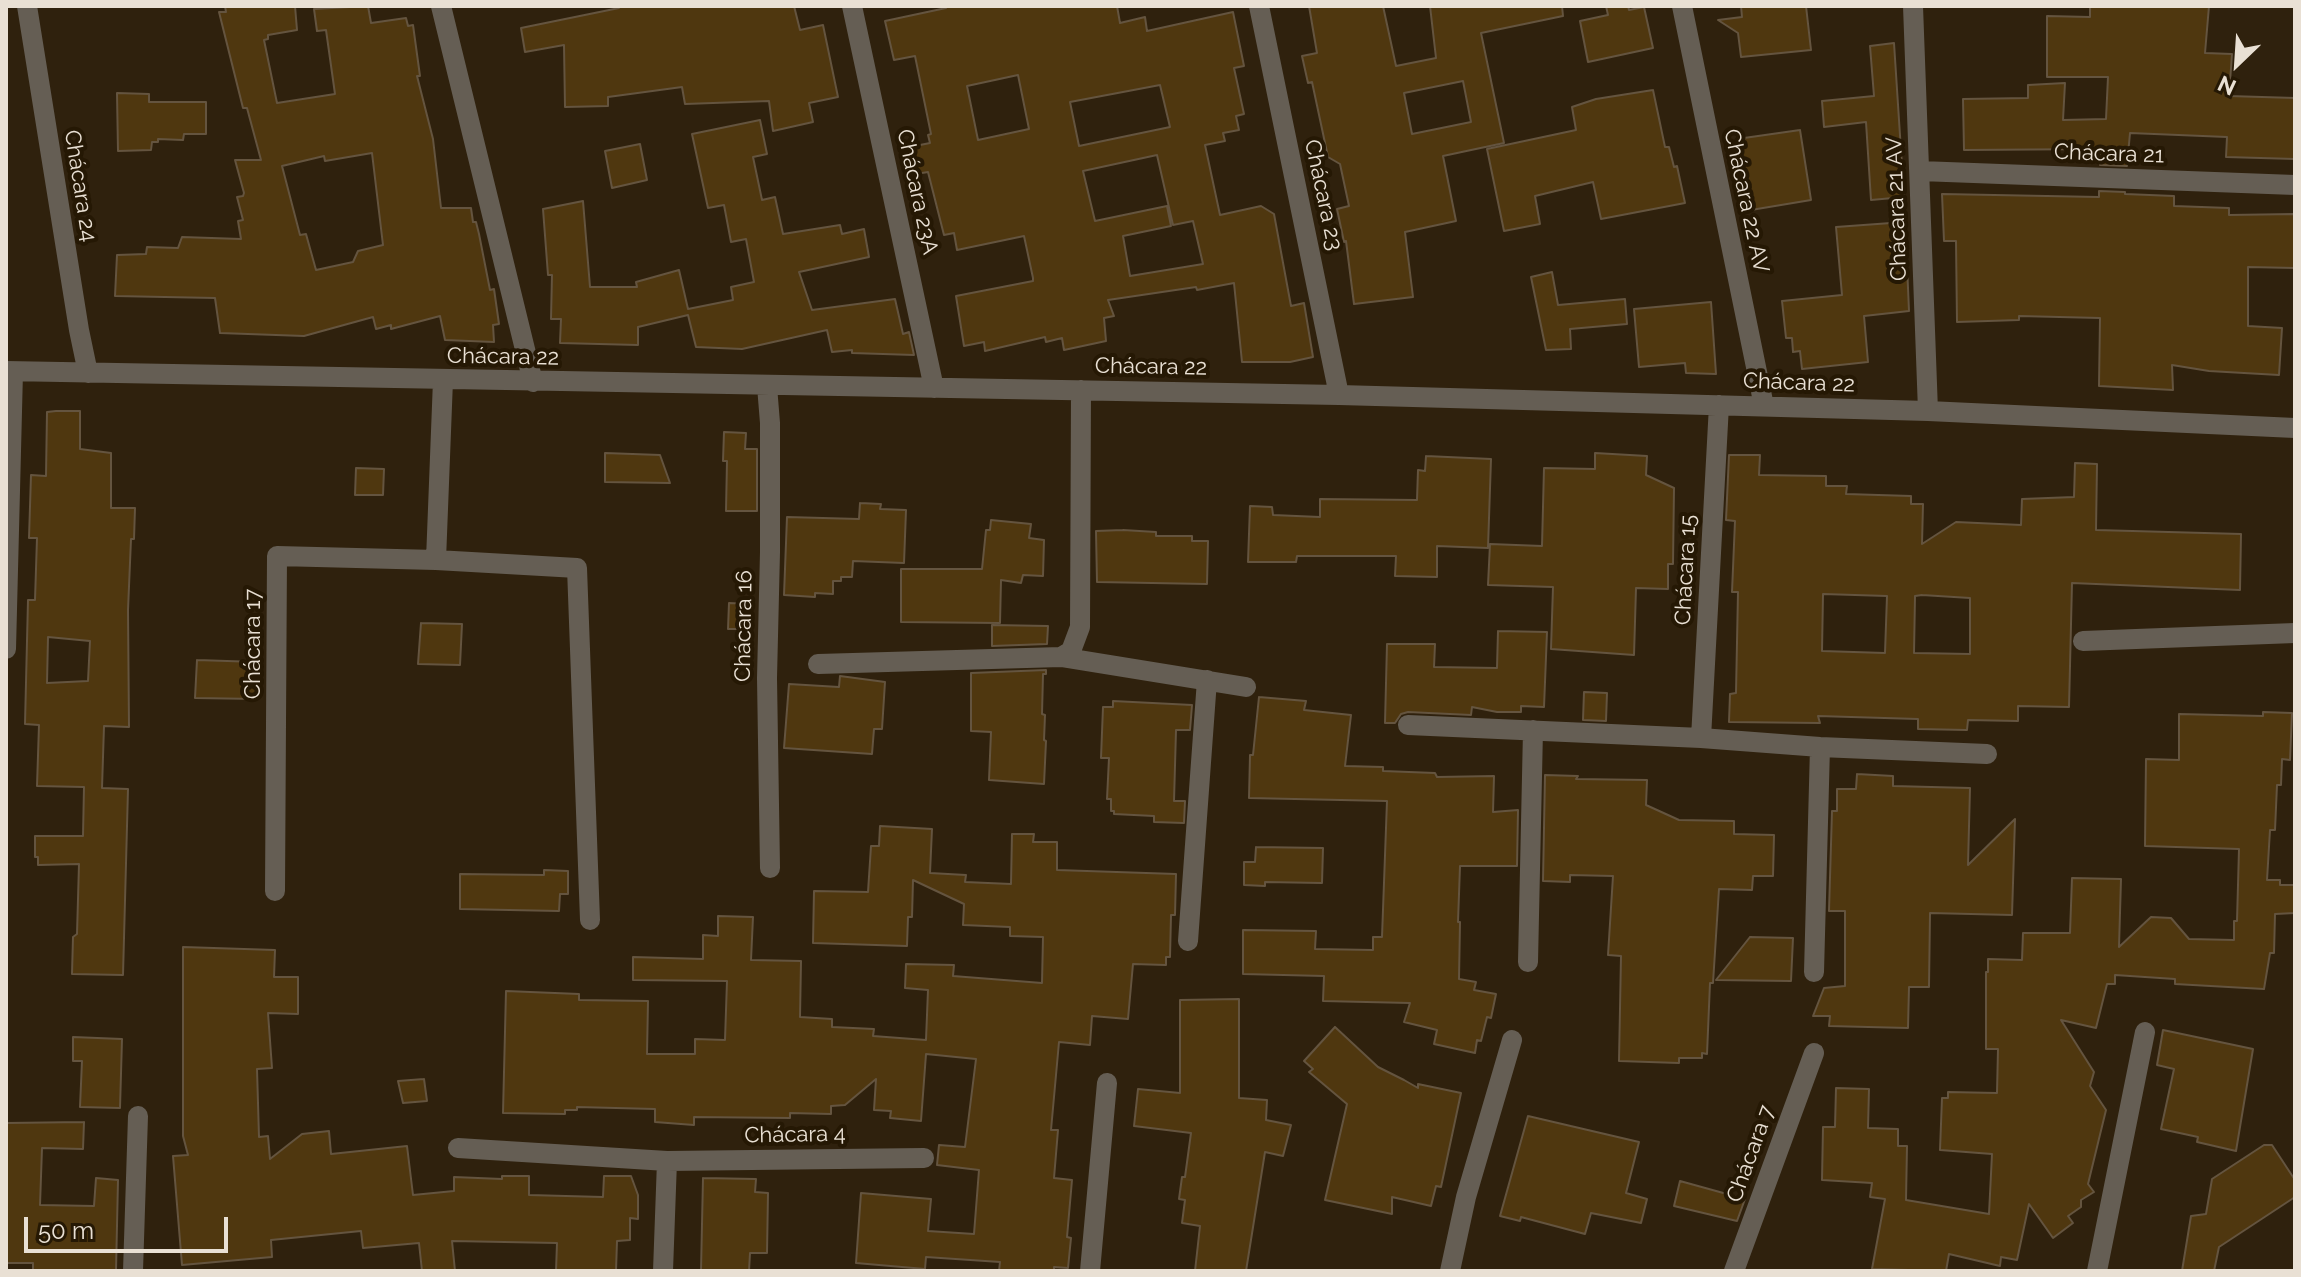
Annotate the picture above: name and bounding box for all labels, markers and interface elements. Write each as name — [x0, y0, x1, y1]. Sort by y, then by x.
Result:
north arrow — [2197, 24, 2277, 104]
text: N — [2214, 70, 2240, 101]
street label: Chácara 23A — [891, 127, 943, 257]
street label: Chácara 22 AV — [1718, 127, 1774, 275]
street label: Chácara 24 — [58, 128, 102, 244]
street label: Chácara 21 AV — [1881, 136, 1913, 282]
street label: Chácara 23 — [1298, 137, 1348, 253]
street label: Chácara 21 — [2054, 139, 2164, 169]
street label: Chácara 22 — [447, 343, 559, 371]
street label: Chácara 22 — [1095, 353, 1207, 381]
street label: Chácara 22 — [1742, 368, 1856, 398]
street label: Chácara 15 — [1670, 514, 1702, 626]
street label: Chácara 16 — [730, 570, 758, 682]
street label: Chácara 17 — [240, 589, 266, 699]
street label: Chácara 7 — [1721, 1102, 1781, 1206]
street label: Chácara 4 — [744, 1121, 846, 1149]
scale bar — [28, 1201, 232, 1251]
text: 50 m — [38, 1216, 94, 1245]

